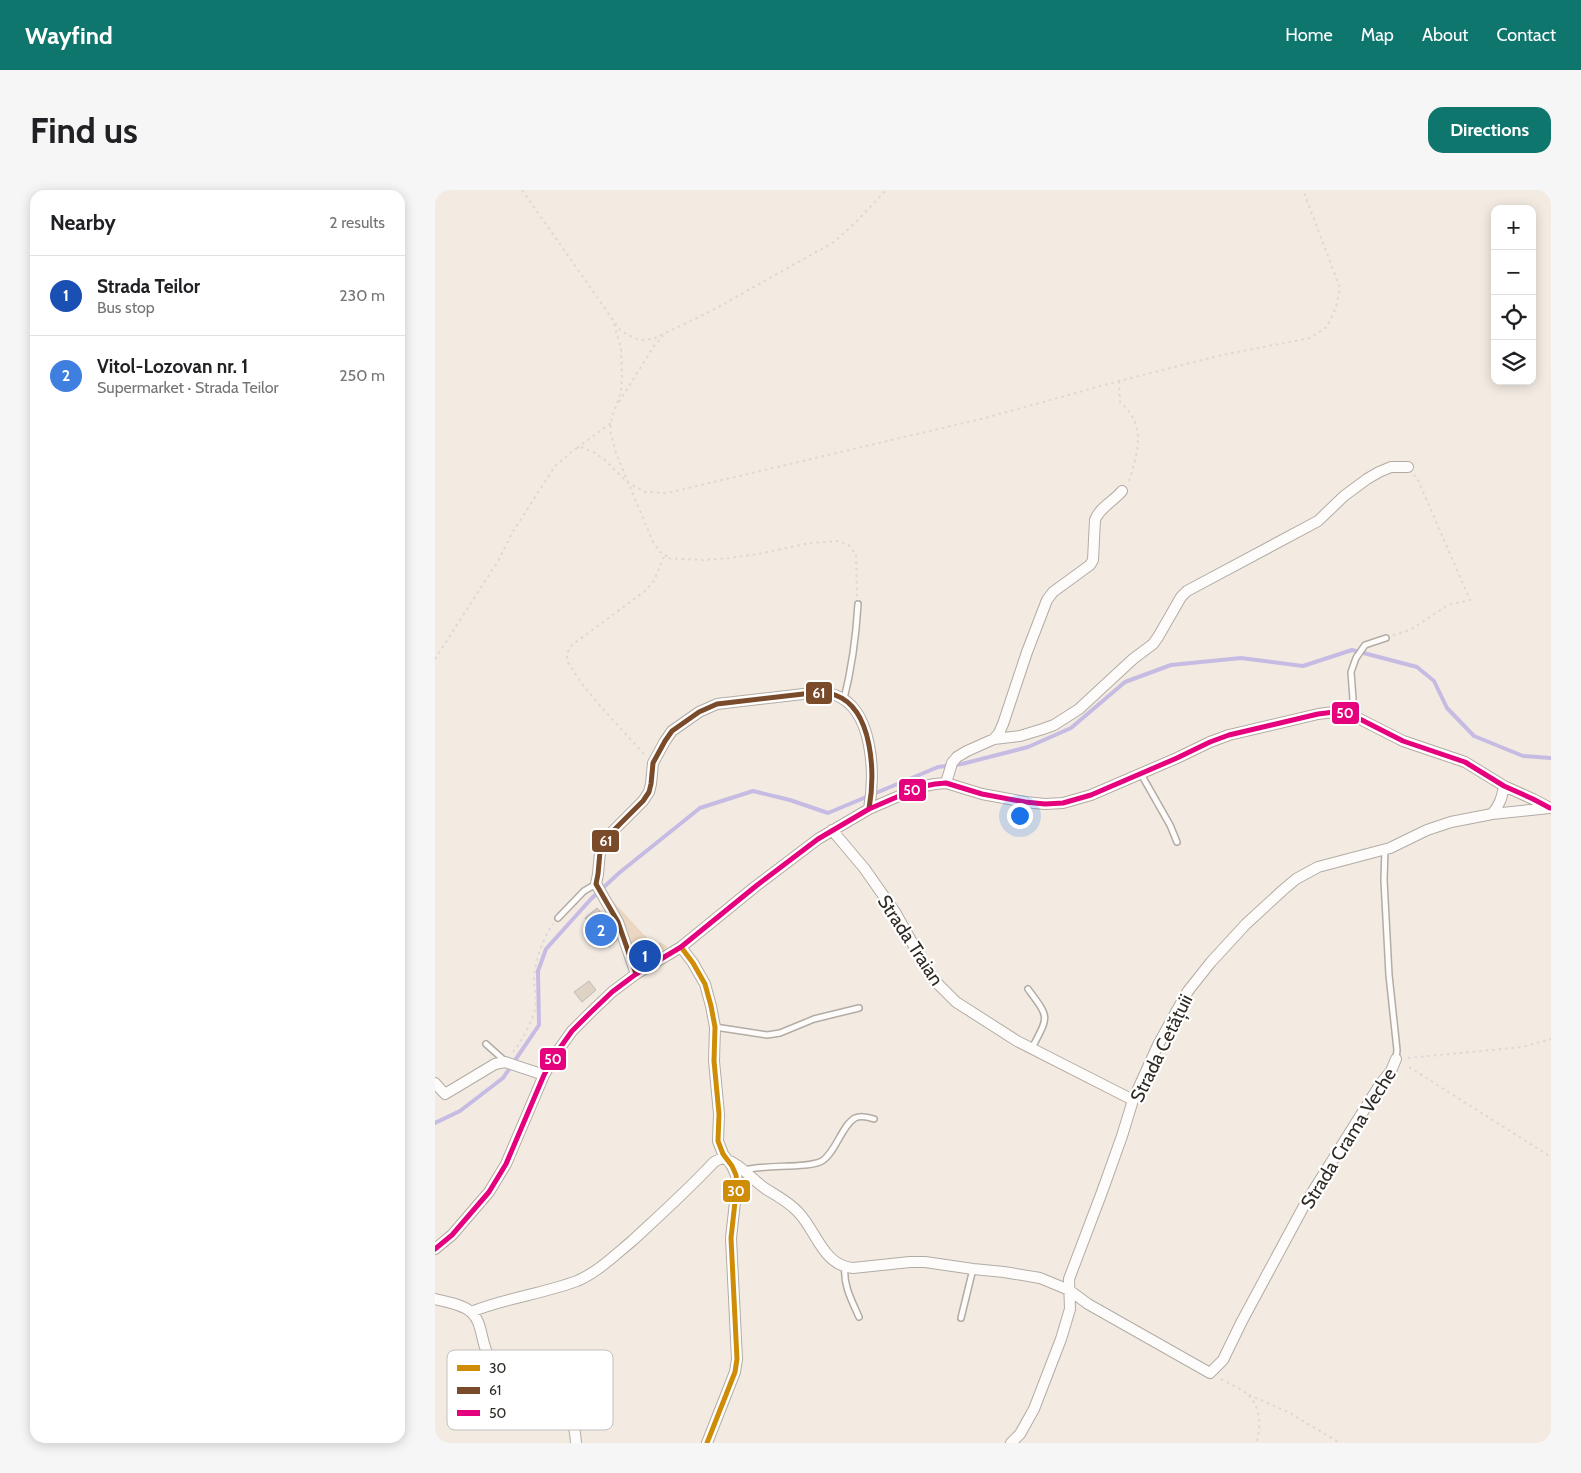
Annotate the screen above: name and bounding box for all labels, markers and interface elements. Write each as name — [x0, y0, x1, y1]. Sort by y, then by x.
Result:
text: Wayfind — [25, 21, 113, 50]
text: Home — [1285, 24, 1333, 46]
text: Map — [1361, 24, 1394, 46]
text: About — [1422, 24, 1468, 46]
text: Contact — [1496, 24, 1556, 46]
button: Directions — [1428, 107, 1551, 153]
text: Find us — [30, 109, 138, 152]
map controls — [1491, 205, 1536, 385]
button: + — [1491, 205, 1536, 250]
text: Nearby — [50, 210, 116, 235]
text: 2 results — [329, 213, 385, 232]
button: − — [1491, 250, 1536, 295]
text: Strada Teilor — [97, 275, 200, 298]
text: 1 — [63, 286, 69, 305]
text: 230 m — [339, 286, 385, 305]
button: locate — [1491, 295, 1536, 340]
text: Bus stop — [97, 298, 155, 317]
button: layers — [1491, 340, 1536, 385]
text: Vitol-Lozovan nr. 1 — [97, 355, 248, 378]
text: 2 — [62, 366, 70, 385]
text: 250 m — [339, 366, 385, 385]
text: Supermarket · Strada Teilor — [97, 378, 279, 397]
line badge: 61 — [805, 681, 833, 705]
text: 61 — [812, 684, 826, 702]
line badge: 50 — [1331, 701, 1360, 725]
text: 50 — [1336, 704, 1354, 722]
line badge: 50 — [898, 778, 927, 802]
text: 50 — [903, 781, 921, 799]
your location — [1007, 803, 1033, 829]
line badge: 61 — [591, 829, 620, 853]
text: 61 — [599, 832, 613, 850]
street label: Strada Traian — [873, 891, 948, 990]
pin: 2 — [585, 911, 617, 949]
pin: 1 — [629, 937, 661, 975]
street label: Strada Cetățuii — [1125, 990, 1198, 1106]
line badge: 50 — [539, 1047, 567, 1071]
text: 50 — [544, 1050, 562, 1068]
street label: Strada Crama Veche — [1296, 1063, 1401, 1213]
line badge: 30 — [722, 1179, 751, 1203]
text: 30 — [727, 1182, 745, 1200]
legend — [447, 1350, 613, 1430]
text: 30 — [489, 1359, 507, 1377]
text: 61 — [489, 1381, 501, 1399]
text: 50 — [489, 1404, 507, 1422]

